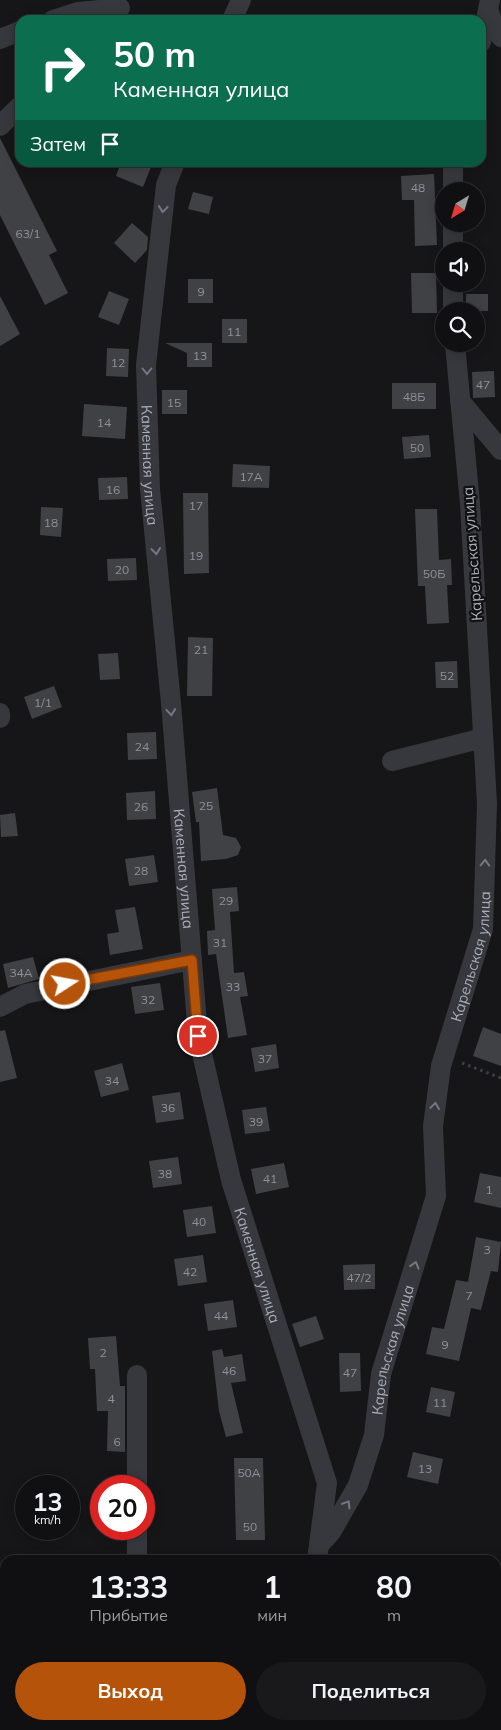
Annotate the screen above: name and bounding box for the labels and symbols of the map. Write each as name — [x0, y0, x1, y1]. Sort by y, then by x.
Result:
house number: 48 — [411, 180, 425, 195]
north arrow — [435, 182, 485, 232]
one-way arrow — [158, 206, 169, 214]
house number: 63/1 — [15, 226, 41, 241]
house number: 9 — [197, 284, 205, 299]
house number: 11 — [227, 324, 241, 339]
house number: 13 — [193, 348, 207, 363]
house number: 12 — [111, 355, 125, 370]
one-way arrow — [142, 368, 152, 375]
house number: 47 — [476, 377, 490, 392]
house number: 48Б — [403, 389, 425, 404]
house number: 15 — [167, 395, 181, 410]
street label: Каменная улица — [138, 405, 163, 526]
house number: 14 — [97, 415, 111, 430]
house number: 50 — [410, 440, 424, 455]
house number: 17А — [239, 469, 263, 484]
house number: 16 — [106, 482, 120, 497]
street label: Карельская улица — [458, 486, 486, 622]
house number: 17 — [189, 498, 203, 513]
house number: 18 — [44, 515, 58, 530]
one-way arrow — [150, 547, 161, 555]
house number: 19 — [189, 548, 203, 563]
house number: 20 — [115, 562, 129, 577]
house number: 50Б — [423, 566, 445, 581]
house number: 21 — [194, 642, 208, 657]
house number: 52 — [440, 668, 454, 683]
house number: 1/1 — [34, 695, 52, 710]
one-way arrow — [166, 709, 177, 717]
house number: 24 — [135, 739, 149, 754]
house number: 25 — [199, 798, 213, 813]
house number: 26 — [134, 799, 148, 814]
street label: Каменная улица — [170, 808, 199, 929]
one-way arrow — [480, 859, 490, 866]
house number: 28 — [134, 863, 148, 878]
street label: Карельская улица — [446, 891, 494, 1024]
house number: 29 — [219, 893, 233, 908]
house number: 31 — [213, 935, 227, 950]
position arrow — [38, 957, 90, 1009]
house number: 34А — [9, 965, 33, 980]
house number: 33 — [226, 979, 240, 994]
house number: 32 — [141, 992, 155, 1007]
pin — [177, 1015, 219, 1057]
house number: 37 — [258, 1051, 272, 1066]
house number: 34 — [105, 1073, 119, 1088]
house number: 36 — [161, 1100, 175, 1115]
one-way arrow — [430, 1102, 440, 1111]
house number: 39 — [249, 1114, 263, 1129]
house number: 38 — [158, 1166, 172, 1181]
house number: 41 — [263, 1171, 277, 1186]
house number: 1 — [485, 1182, 493, 1197]
street label: Каменная улица — [231, 1205, 285, 1325]
house number: 40 — [192, 1214, 206, 1229]
house number: 3 — [483, 1242, 491, 1257]
one-way arrow — [409, 1262, 419, 1270]
house number: 42 — [183, 1264, 197, 1279]
house number: 47/2 — [346, 1270, 372, 1285]
street label: Карельская улица — [367, 1282, 418, 1416]
house number: 7 — [465, 1288, 473, 1303]
house number: 44 — [214, 1308, 228, 1323]
house number: 9 — [441, 1337, 449, 1352]
house number: 2 — [99, 1345, 107, 1360]
house number: 46 — [222, 1363, 236, 1378]
house number: 47 — [343, 1365, 357, 1380]
house number: 4 — [107, 1391, 115, 1406]
house number: 11 — [433, 1395, 447, 1410]
house number: 6 — [113, 1434, 121, 1449]
house number: 13 — [418, 1461, 432, 1476]
house number: 50А — [237, 1465, 261, 1480]
speed limit sign: 20 — [90, 1475, 155, 1540]
one-way arrow — [340, 1501, 350, 1510]
house number: 50 — [243, 1519, 257, 1534]

